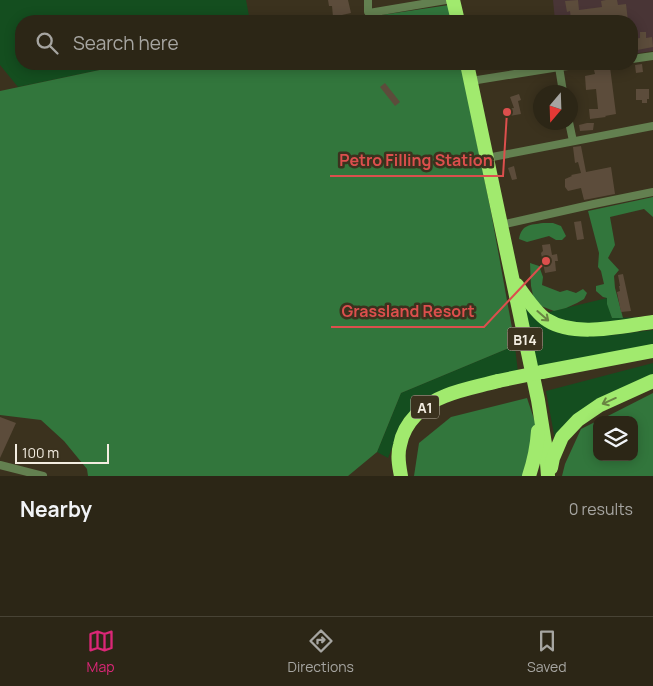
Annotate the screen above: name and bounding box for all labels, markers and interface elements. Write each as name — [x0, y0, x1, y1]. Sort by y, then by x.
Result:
search box — [15, 15, 638, 70]
icon: search — [33, 29, 61, 57]
text: Search here — [73, 30, 179, 56]
north arrow — [533, 85, 578, 130]
callout: Petro Filling Station — [330, 145, 503, 176]
text: Petro Filling Station — [339, 149, 493, 171]
callout: Grassland Resort — [331, 296, 484, 327]
text: Grassland Resort — [341, 300, 475, 322]
one-way arrow — [537, 310, 550, 321]
road number: B14 — [508, 328, 542, 350]
road number: A1 — [411, 396, 439, 418]
one-way arrow — [602, 396, 617, 406]
map controls — [593, 416, 638, 461]
button: layers — [593, 416, 638, 461]
scale bar — [15, 441, 109, 464]
text: 100 m — [22, 443, 59, 462]
text: Nearby — [20, 495, 92, 523]
text: 0 results — [569, 498, 633, 520]
tab: Map — [87, 627, 115, 676]
tab: Directions — [288, 627, 354, 676]
tab: Saved — [527, 627, 566, 676]

